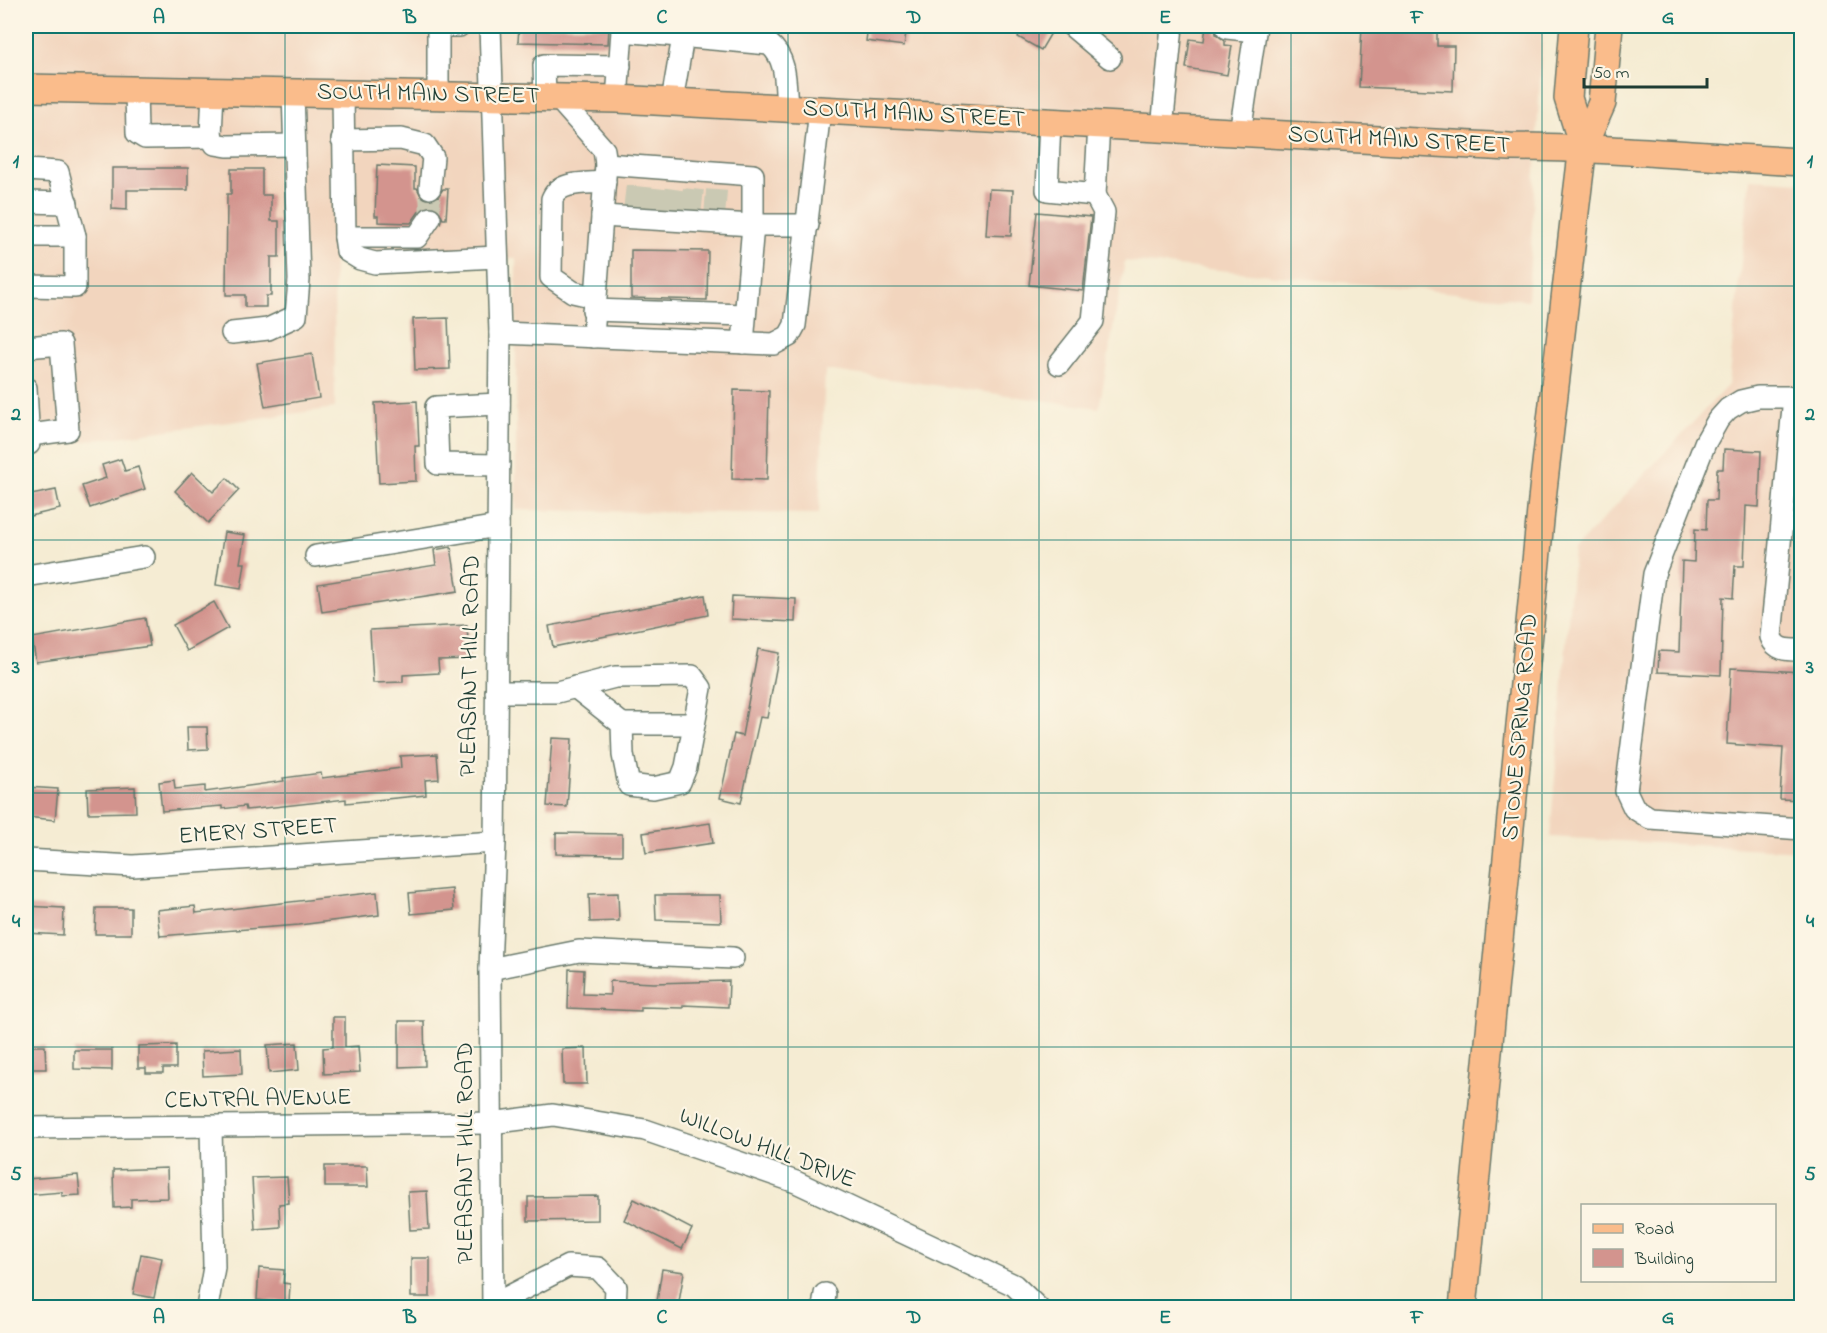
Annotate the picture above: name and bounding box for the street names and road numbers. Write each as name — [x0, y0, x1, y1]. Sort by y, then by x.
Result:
street label: SOUTH MAIN STREET — [316, 76, 540, 114]
street label: SOUTH MAIN STREET — [802, 92, 1026, 138]
street label: SOUTH MAIN STREET — [1287, 118, 1511, 164]
street label: PLEASANT HILL ROAD — [452, 555, 490, 777]
street label: STONE SPRING ROAD — [1494, 612, 1548, 842]
street label: EMERY STREET — [177, 809, 339, 855]
street label: PLEASANT HILL ROAD — [449, 1042, 484, 1264]
street label: CENTRAL AVENUE — [164, 1081, 352, 1119]
street label: WILLOW HILL DRIVE — [674, 1099, 860, 1199]

